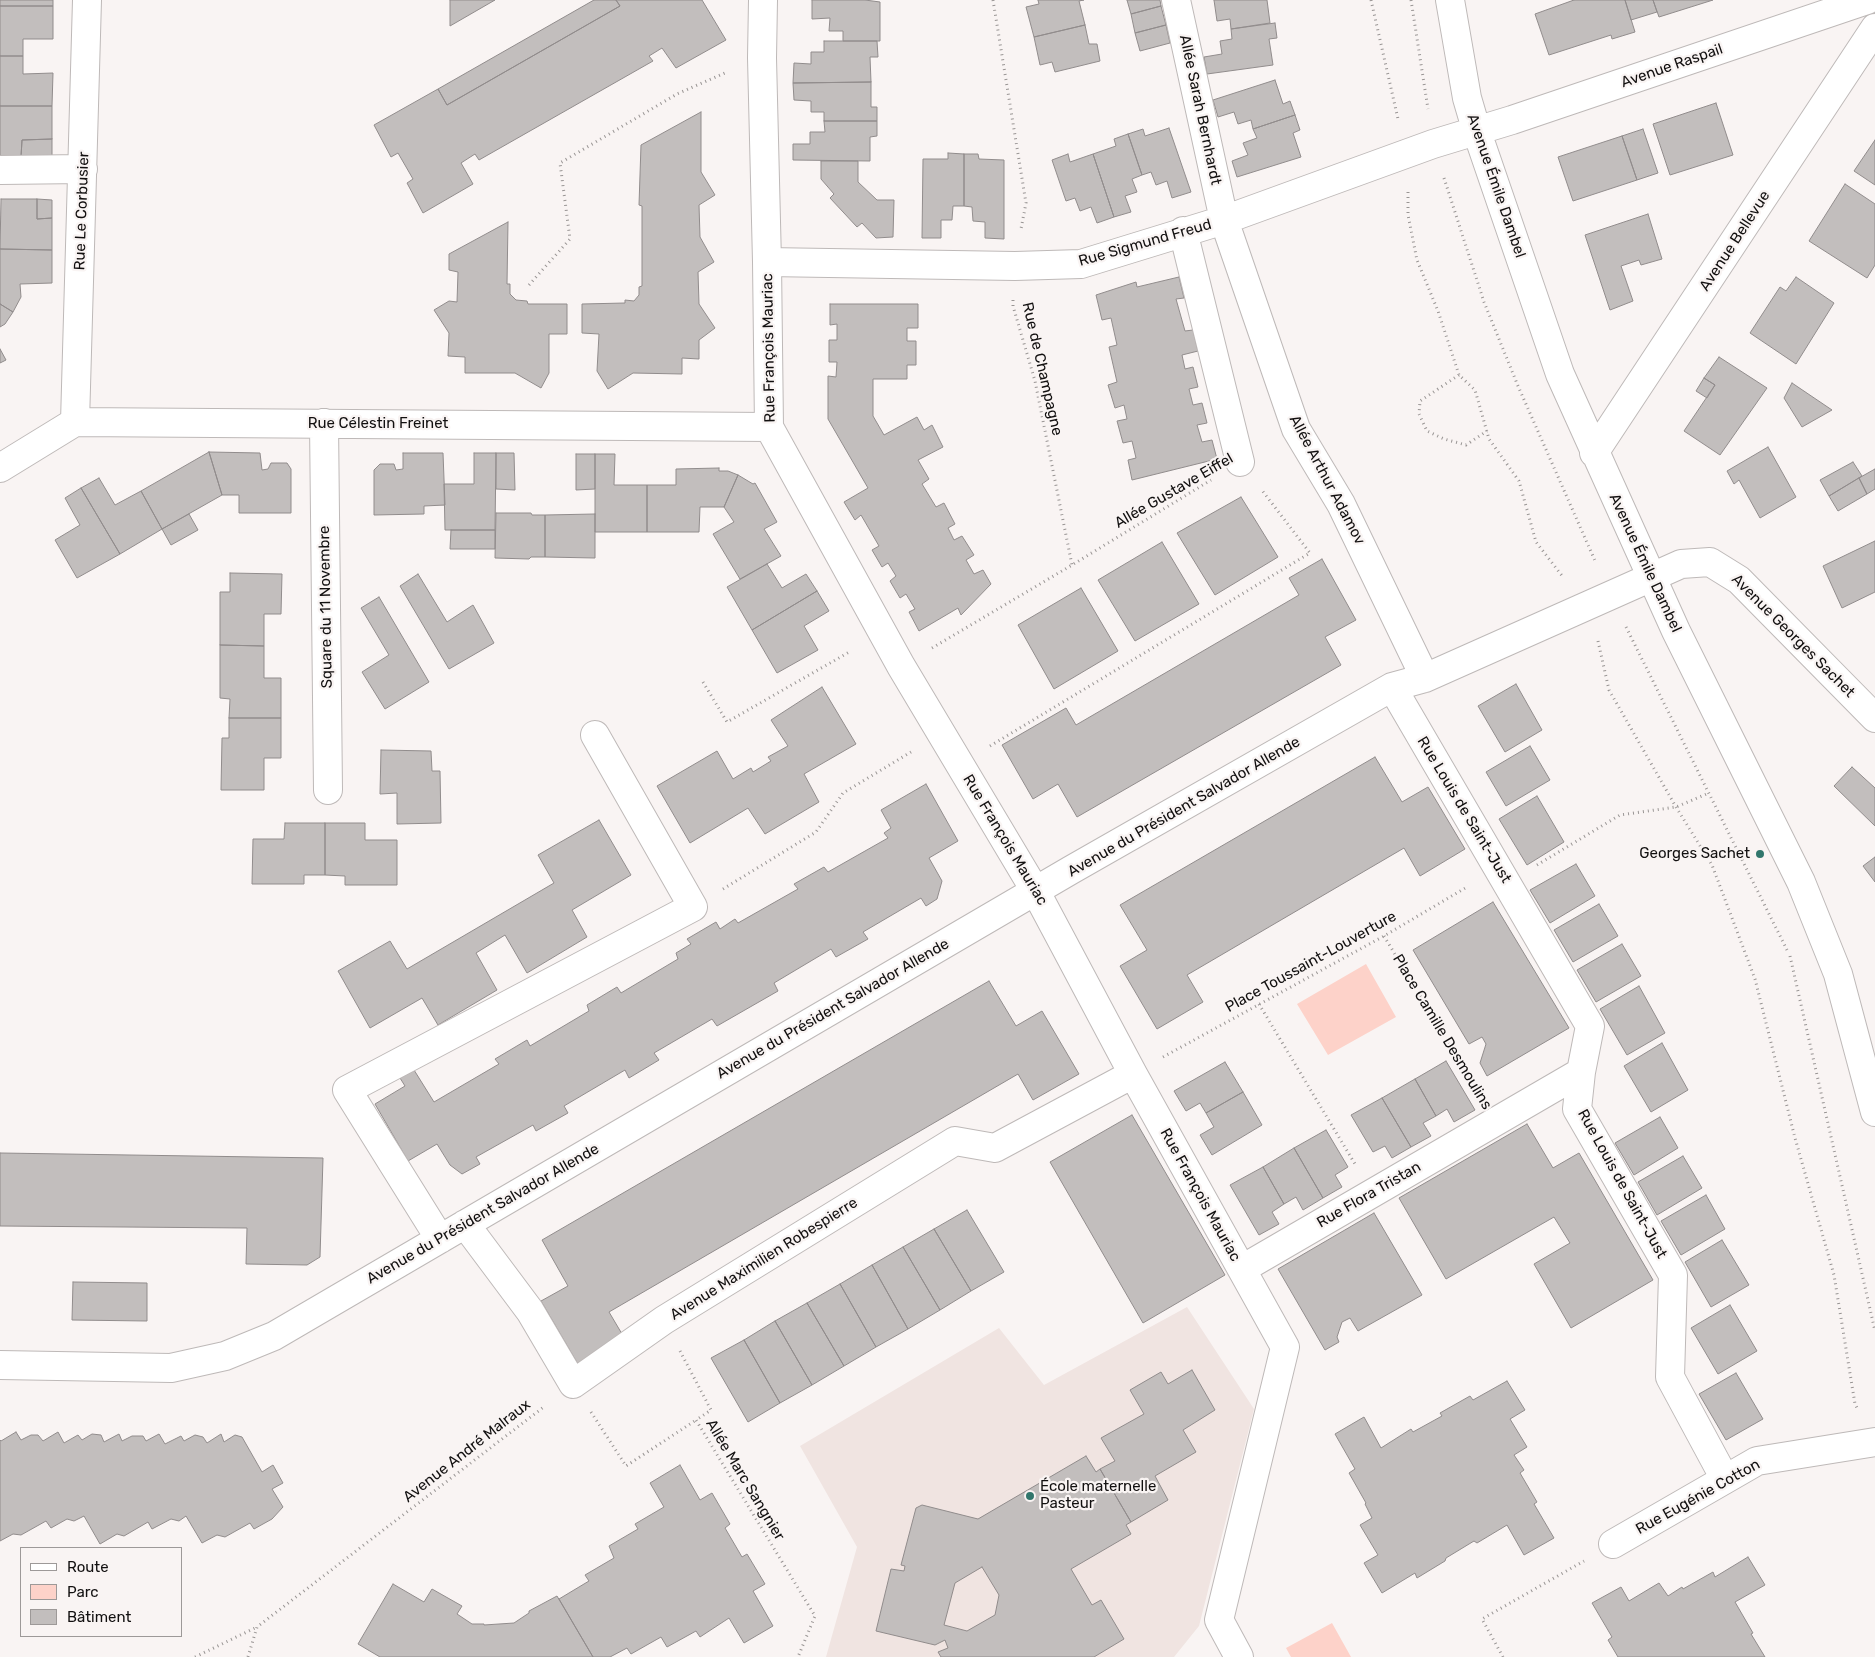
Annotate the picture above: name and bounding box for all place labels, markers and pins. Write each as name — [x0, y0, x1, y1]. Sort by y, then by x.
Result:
place label: Georges Sachet — [1639, 845, 1750, 863]
marker: Georges Sachet — [1754, 848, 1766, 860]
place label: École maternelle Pasteur — [1040, 1478, 1156, 1513]
marker: École maternelle Pasteur — [1024, 1490, 1036, 1502]

